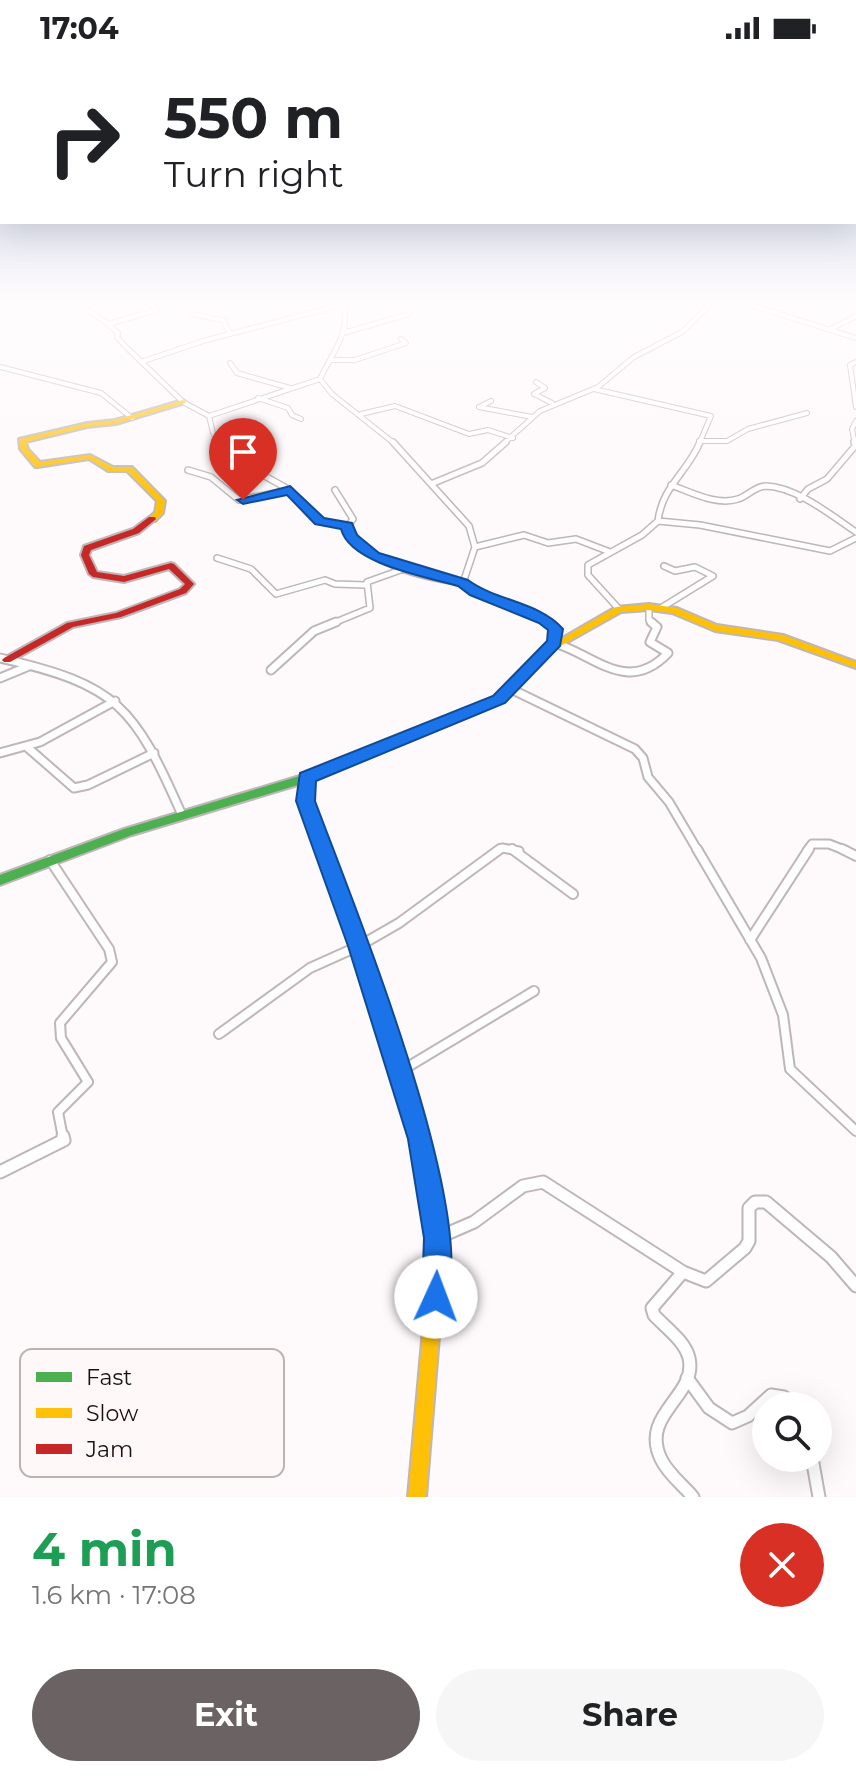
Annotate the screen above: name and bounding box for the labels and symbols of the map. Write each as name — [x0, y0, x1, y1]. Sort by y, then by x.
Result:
pin — [209, 418, 277, 500]
position arrow — [394, 1255, 478, 1339]
legend — [20, 1349, 284, 1477]
text: Fast — [86, 1364, 132, 1391]
text: Slow — [86, 1400, 139, 1427]
text: Jam — [85, 1436, 133, 1463]

